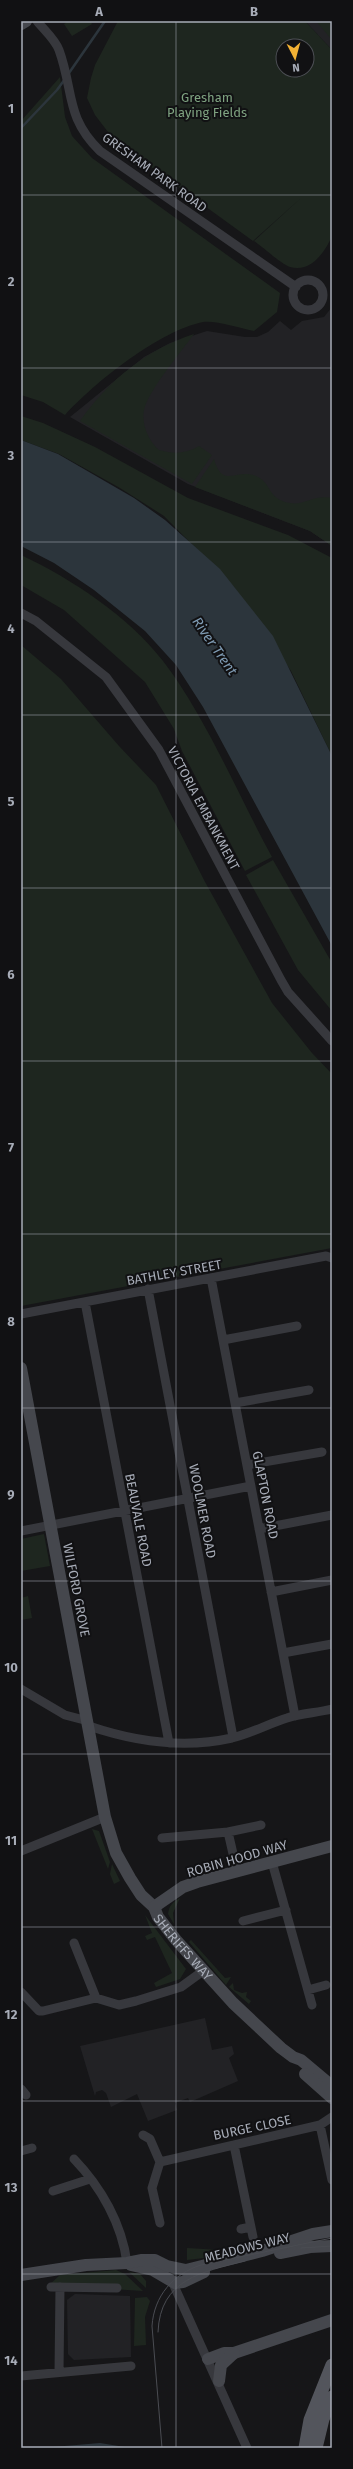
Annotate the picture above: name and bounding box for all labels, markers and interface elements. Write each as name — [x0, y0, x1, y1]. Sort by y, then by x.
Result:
text: A — [94, 4, 103, 19]
text: B — [250, 4, 258, 19]
north arrow — [275, 38, 315, 78]
text: N — [292, 61, 300, 74]
park label: Gresham Playing Fields — [167, 90, 247, 120]
text: 1 — [8, 101, 14, 116]
street label: GRESHAM PARK ROAD — [100, 129, 210, 215]
text: 2 — [8, 274, 15, 289]
text: 3 — [7, 448, 15, 463]
water label: River Trent — [188, 614, 241, 679]
text: 4 — [7, 621, 15, 636]
street label: VICTORIA EMBANKMENT — [165, 744, 243, 873]
text: 5 — [8, 794, 15, 809]
text: 6 — [7, 967, 15, 982]
text: 7 — [8, 1140, 14, 1155]
street label: BATHLEY STREET — [125, 1257, 223, 1288]
text: 8 — [7, 1314, 15, 1329]
street label: GLAPTON ROAD — [250, 1450, 281, 1540]
street label: WOOLMER ROAD — [186, 1463, 219, 1560]
street label: BEAUVALE ROAD — [122, 1472, 155, 1568]
text: 9 — [7, 1487, 15, 1502]
street label: WILFORD GROVE — [60, 1542, 93, 1638]
text: 10 — [4, 1660, 18, 1675]
text: 11 — [5, 1833, 17, 1848]
street label: ROBIN HOOD WAY — [185, 1837, 290, 1880]
street label: SHERIFFS WAY — [150, 1911, 216, 1984]
text: 12 — [5, 2007, 18, 2022]
street label: BURGE CLOSE — [212, 2112, 292, 2143]
text: 13 — [5, 2180, 18, 2195]
street label: MEADOWS WAY — [203, 2229, 292, 2265]
text: 14 — [4, 2353, 18, 2368]

